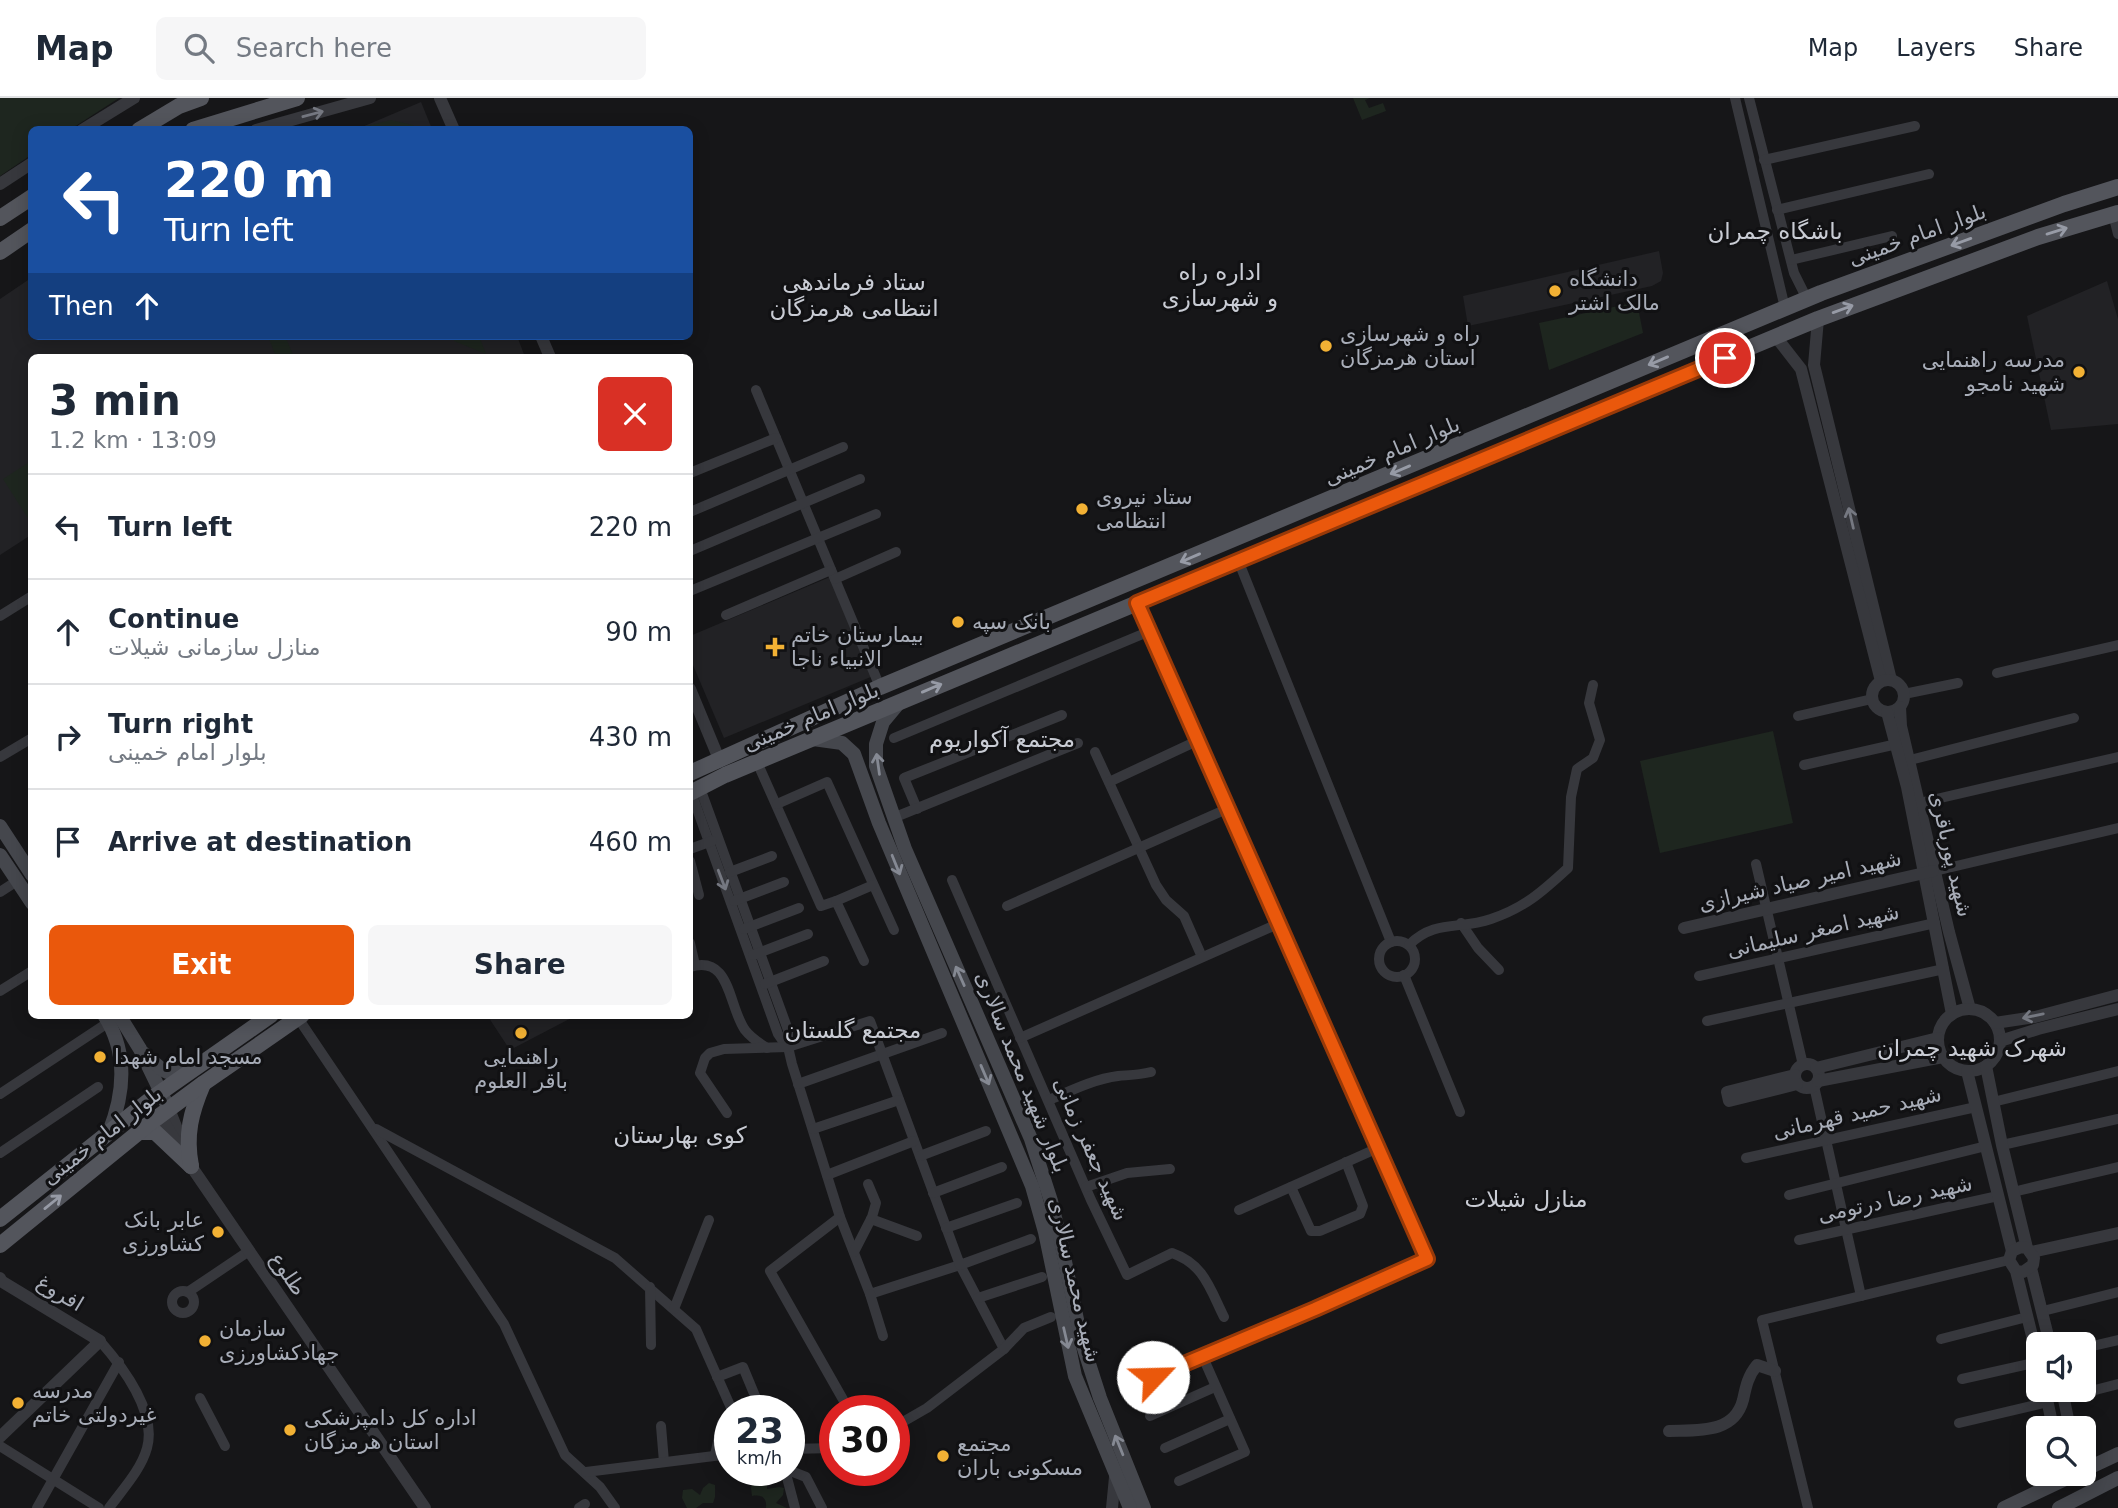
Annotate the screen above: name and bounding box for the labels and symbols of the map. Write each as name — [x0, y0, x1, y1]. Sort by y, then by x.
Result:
one-way arrow — [302, 106, 324, 119]
street label: بلوار امام خمینی — [1845, 199, 1989, 271]
district label: باشگاه چمران — [1707, 218, 1843, 245]
one-way arrow — [2046, 224, 2068, 237]
one-way arrow — [1951, 236, 1973, 249]
district label: اداره راه و شهرسازی — [1162, 259, 1278, 312]
place label: دانشگاه مالک اشتر — [1568, 267, 1660, 315]
district label: ستاد فرماندهی انتظامی هرمزگان — [769, 269, 939, 322]
marker: دانشگاه مالک اشتر — [1547, 283, 1563, 299]
one-way arrow — [1832, 302, 1854, 315]
place label: راه و شهرسازی استان هرمزگان — [1340, 322, 1480, 370]
pin — [1695, 328, 1755, 388]
marker: راه و شهرسازی استان هرمزگان — [1318, 338, 1334, 354]
place label: مدرسه راهنمایی شهید نامجو — [1922, 348, 2065, 396]
one-way arrow — [1648, 355, 1670, 368]
marker: مدرسه راهنمایی شهید نامجو — [2071, 364, 2087, 380]
street label: بلوار امام خمینی — [1321, 412, 1463, 490]
one-way arrow — [1389, 464, 1411, 477]
place label: ستاد نیروی انتظامی — [1096, 485, 1193, 533]
marker: ستاد نیروی انتظامی — [1074, 501, 1090, 517]
one-way arrow — [1844, 508, 1857, 530]
one-way arrow — [1180, 552, 1201, 565]
place label: بانک سپه — [972, 610, 1051, 634]
marker: بانک سپه — [950, 614, 966, 630]
place label: بیمارستان خاتم الانبیاء ناجا — [791, 623, 924, 671]
marker: بیمارستان خاتم الانبیاء ناجا — [765, 637, 785, 657]
street label: بلوار امام خمینی — [740, 678, 882, 756]
one-way arrow — [921, 681, 942, 694]
district label: مجتمع آکواریوم — [929, 725, 1075, 753]
one-way arrow — [871, 753, 884, 776]
street label: شهید پورباقری — [1925, 789, 1977, 919]
street label: شهید امیر صیاد شیرازی — [1696, 846, 1904, 916]
one-way arrow — [891, 854, 904, 876]
one-way arrow — [717, 868, 729, 890]
street label: شهید اصغر سلیمانی — [1724, 899, 1902, 963]
one-way arrow — [953, 965, 966, 987]
street label: بلوار شهید محمد سالاری — [971, 968, 1073, 1176]
one-way arrow — [2022, 1010, 2045, 1024]
district label: مجتمع گلستان — [785, 1017, 921, 1044]
marker: راهنمایی باقر العلوم — [513, 1025, 529, 1041]
district label: شهرک شهید چمران — [1877, 1035, 2067, 1062]
place label: مسجد امام شهدا — [114, 1045, 263, 1069]
place label: راهنمایی باقر العلوم — [474, 1045, 568, 1093]
marker: مسجد امام شهدا — [92, 1049, 108, 1065]
one-way arrow — [980, 1064, 993, 1085]
street label: شهید جعفر زمانی — [1049, 1074, 1133, 1224]
street label: بلوار امام خمینی — [38, 1082, 166, 1190]
street label: شهید حمید قهرمانی — [1770, 1082, 1944, 1144]
district label: کوی بهارستان — [613, 1122, 747, 1149]
street label: شهید رضا درتومی — [1816, 1171, 1974, 1227]
district label: منازل شیلات — [1465, 1186, 1588, 1213]
one-way arrow — [44, 1194, 62, 1209]
street label: شهید محمد سالاری — [1044, 1195, 1106, 1365]
place label: عابر بانک کشاورزی — [122, 1208, 204, 1256]
marker: عابر بانک کشاورزی — [210, 1224, 226, 1240]
street label: طلوع — [265, 1248, 311, 1300]
street label: افروغ — [32, 1270, 88, 1316]
place label: سازمان جهادکشاورزی — [219, 1317, 339, 1365]
one-way arrow — [1060, 1326, 1073, 1349]
marker: سازمان جهادکشاورزی — [197, 1333, 213, 1349]
position arrow — [1116, 1340, 1190, 1414]
place label: مدرسه غیردولتی خاتم — [32, 1379, 157, 1428]
marker: مدرسه غیردولتی خاتم — [10, 1395, 26, 1411]
speed limit sign: 30 — [819, 1395, 910, 1486]
place label: اداره کل دامپزشکی استان هرمزگان — [304, 1406, 476, 1454]
marker: اداره کل دامپزشکی استان هرمزگان — [282, 1422, 298, 1438]
place label: مجتمع مسکونی باران — [957, 1432, 1083, 1480]
one-way arrow — [1111, 1434, 1124, 1456]
marker: مجتمع مسکونی باران — [935, 1448, 951, 1464]

